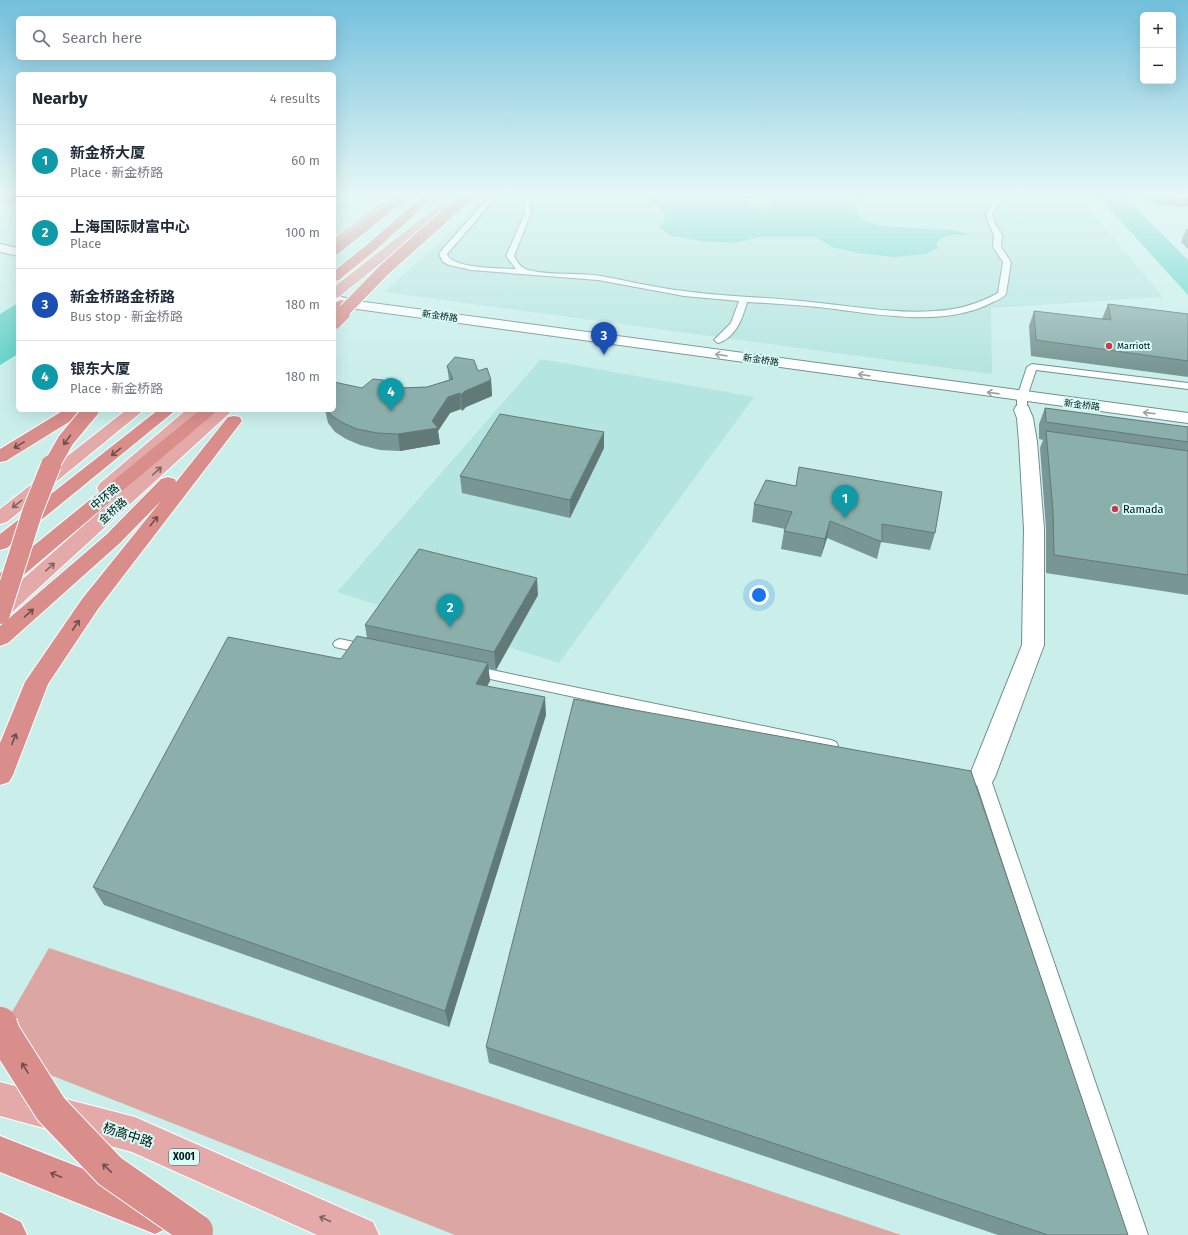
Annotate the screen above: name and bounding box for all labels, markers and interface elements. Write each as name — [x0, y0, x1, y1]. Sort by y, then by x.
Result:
map controls — [1140, 12, 1176, 84]
button: + — [1140, 12, 1176, 48]
search box — [16, 16, 336, 60]
icon: search — [30, 27, 52, 49]
text: Search here — [62, 29, 142, 47]
button: − — [1140, 48, 1176, 84]
text: Nearby — [32, 88, 87, 109]
text: 4 results — [270, 91, 320, 106]
text: 新金桥大厦 — [70, 144, 145, 162]
text: 1 — [42, 153, 48, 168]
text: 60 m — [291, 153, 320, 168]
text: Place · 新金桥路 — [70, 165, 163, 180]
text: 上海国际财富中心 — [70, 218, 190, 236]
text: 2 — [42, 225, 48, 240]
text: 100 m — [285, 225, 320, 240]
text: Place — [70, 236, 101, 251]
text: 新金桥路金桥路 — [70, 288, 175, 306]
text: 3 — [42, 297, 48, 312]
text: 180 m — [285, 297, 320, 312]
text: Bus stop · 新金桥路 — [70, 309, 183, 324]
street label: 新金桥路 — [421, 309, 459, 323]
pin: 3 — [591, 322, 617, 355]
marker: Marriott — [1104, 341, 1114, 351]
place label: Marriott — [1117, 341, 1151, 351]
one-way arrow — [715, 351, 728, 359]
street label: 新金桥路 — [742, 353, 780, 367]
text: 银东大厦 — [70, 360, 130, 378]
text: 4 — [41, 369, 49, 384]
text: 180 m — [285, 369, 320, 384]
one-way arrow — [858, 371, 871, 379]
pin: 4 — [378, 378, 404, 411]
text: Place · 新金桥路 — [70, 381, 163, 396]
one-way arrow — [987, 389, 1000, 397]
street label: 新金桥路 — [1064, 398, 1100, 412]
one-way arrow — [1143, 409, 1156, 417]
one-way arrow — [62, 434, 71, 445]
one-way arrow — [14, 441, 25, 449]
one-way arrow — [110, 448, 121, 456]
one-way arrow — [152, 467, 162, 476]
street label: 中环路 — [88, 481, 122, 513]
pin: 1 — [832, 485, 858, 518]
street label: 金桥路 — [96, 495, 130, 527]
one-way arrow — [12, 500, 23, 508]
place label: Ramada — [1123, 503, 1164, 516]
marker: Ramada — [1110, 504, 1120, 514]
one-way arrow — [150, 516, 158, 527]
one-way arrow — [45, 563, 56, 572]
your location — [749, 585, 769, 605]
pin: 2 — [437, 594, 463, 627]
one-way arrow — [24, 608, 35, 617]
one-way arrow — [72, 619, 80, 631]
one-way arrow — [11, 733, 18, 745]
one-way arrow — [21, 1063, 29, 1074]
street label: 杨高中路 — [101, 1120, 155, 1150]
road number: X001 — [169, 1149, 199, 1165]
one-way arrow — [102, 1163, 112, 1173]
one-way arrow — [50, 1171, 62, 1179]
one-way arrow — [319, 1215, 331, 1222]

